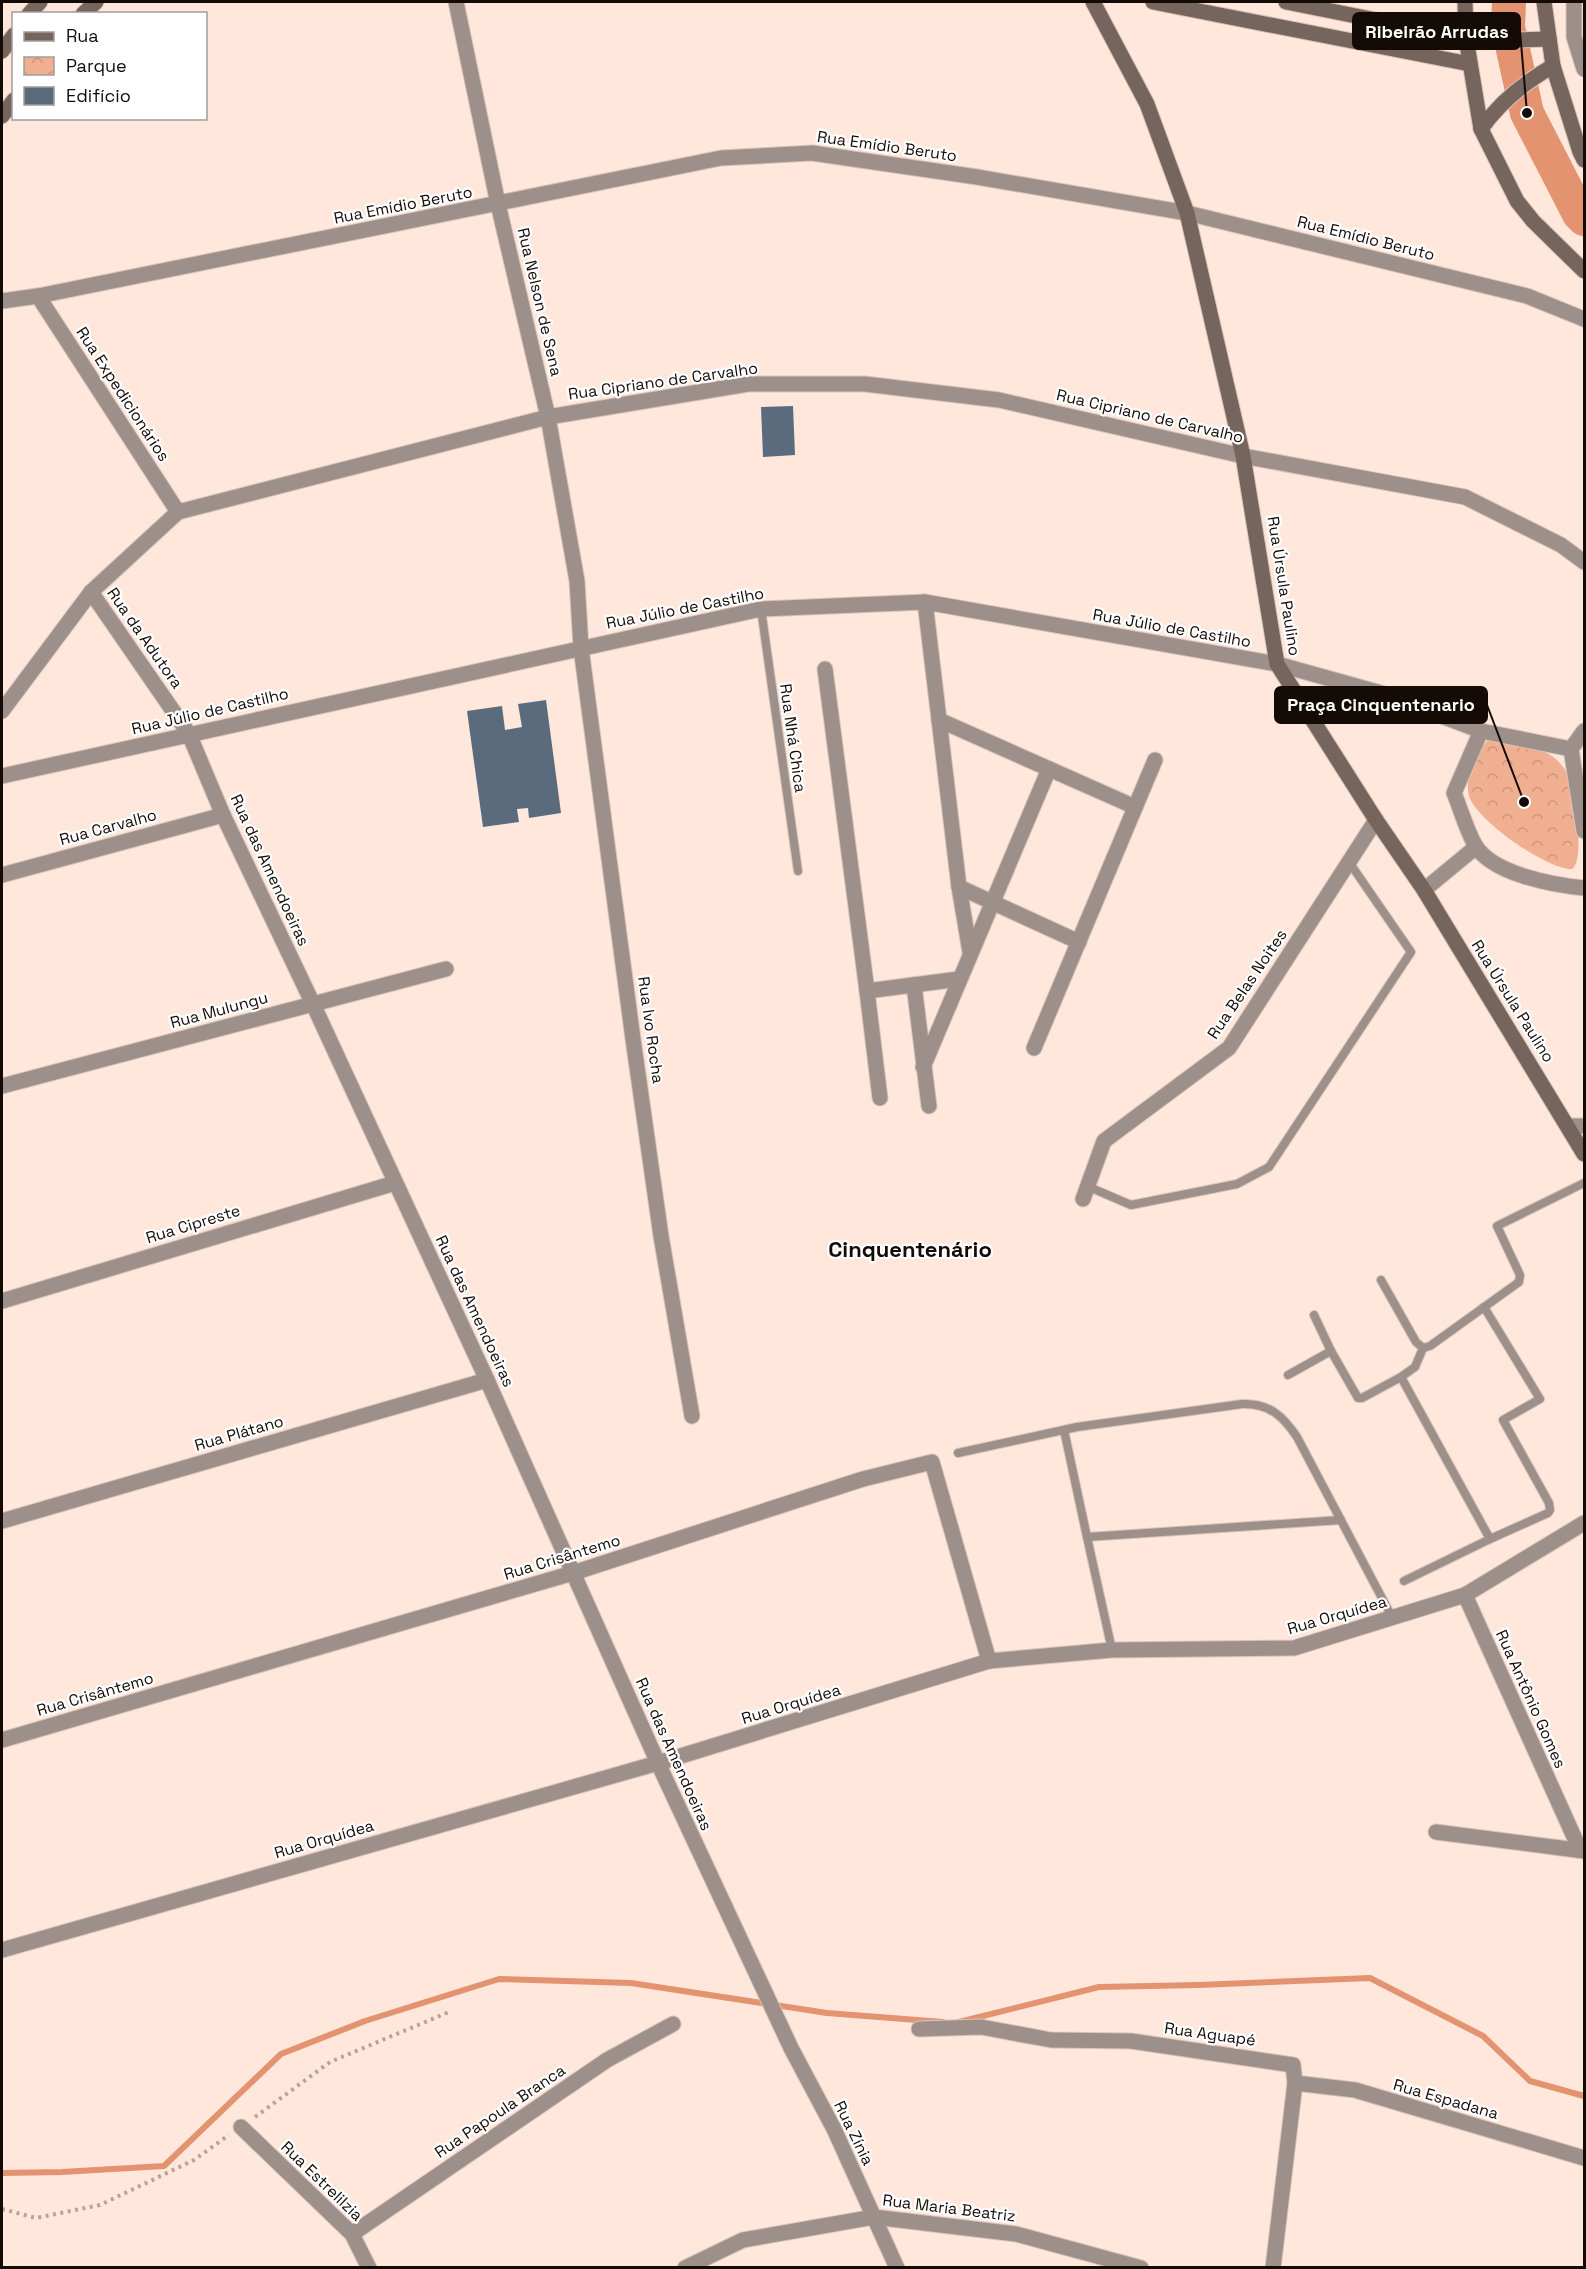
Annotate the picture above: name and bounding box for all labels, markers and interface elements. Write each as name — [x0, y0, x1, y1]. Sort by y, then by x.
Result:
legend — [12, 12, 207, 120]
callout: Ribeirão Arrudas — [1353, 13, 1520, 49]
text: Ribeirão Arrudas — [1365, 20, 1509, 43]
text: Rua — [66, 24, 99, 47]
text: Parque — [66, 54, 127, 77]
text: Edifício — [66, 84, 131, 107]
street label: Rua Emídio Beruto — [816, 126, 958, 166]
street label: Rua Emídio Beruto — [332, 181, 474, 229]
street label: Rua Emídio Beruto — [1295, 211, 1437, 265]
street label: Rua Nelson de Sena — [513, 226, 567, 378]
street label: Rua Expedicionários — [72, 323, 174, 465]
street label: Rua Cipriano de Carvalho — [567, 357, 759, 405]
street label: Rua Cipriano de Carvalho — [1054, 384, 1246, 448]
street label: Rua Úrsula Paulino — [1263, 515, 1305, 657]
street label: Rua Júlio de Castilho — [604, 582, 766, 634]
street label: Rua da Adutora — [102, 583, 188, 693]
street label: Rua Júlio de Castilho — [1091, 604, 1253, 652]
street label: Rua Nhá Chica — [775, 682, 811, 794]
street label: Rua Júlio de Castilho — [130, 683, 290, 739]
callout: Praça Cinquentenario — [1275, 687, 1487, 723]
text: Praça Cinquentenario — [1287, 693, 1475, 716]
street label: Rua das Amendoeiras — [226, 791, 314, 949]
street label: Rua Carvalho — [57, 804, 159, 850]
street label: Rua Belas Noites — [1202, 925, 1292, 1043]
street label: Rua Úrsula Paulino — [1467, 936, 1559, 1066]
street label: Rua Ivo Rocha — [633, 975, 669, 1085]
street label: Rua Mulungu — [168, 987, 270, 1033]
street label: Rua Cipreste — [143, 1200, 243, 1248]
street label: Rua das Amendoeiras — [431, 1232, 519, 1390]
district label: Cinquentenário — [828, 1235, 992, 1263]
street label: Rua Plátano — [192, 1410, 286, 1456]
street label: Rua Crisântemo — [501, 1529, 623, 1585]
street label: Rua Orquídea — [1285, 1591, 1389, 1639]
street label: Rua Antônio Gomes — [1491, 1626, 1571, 1772]
street label: Rua Crisântemo — [34, 1667, 156, 1721]
street label: Rua das Amendoeiras — [631, 1674, 717, 1834]
street label: Rua Orquídea — [739, 1679, 843, 1729]
street label: Rua Orquídea — [272, 1815, 376, 1863]
street label: Rua Aguapé — [1163, 2017, 1257, 2051]
street label: Rua Papoula Branca — [431, 2059, 569, 2163]
street label: Rua Espadana — [1391, 2074, 1501, 2124]
street label: Rua Zínia — [829, 2097, 879, 2169]
street label: Rua Estrelilzia — [276, 2137, 368, 2225]
street label: Rua Maria Beatriz — [881, 2189, 1017, 2227]

